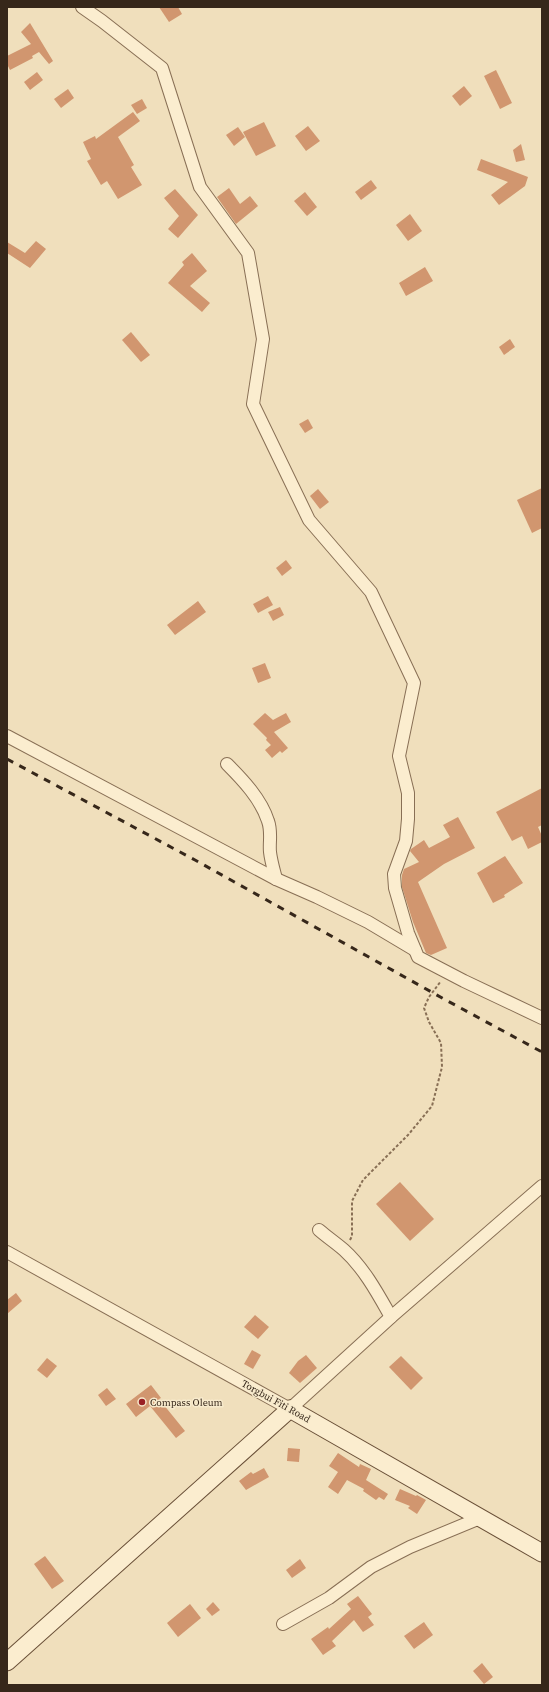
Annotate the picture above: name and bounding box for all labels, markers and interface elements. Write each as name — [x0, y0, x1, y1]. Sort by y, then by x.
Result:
street label: Torgbui Fiti Road — [239, 1377, 313, 1425]
place label: Compass Oleum — [150, 1396, 223, 1409]
marker: Compass Oleum — [137, 1397, 147, 1407]

